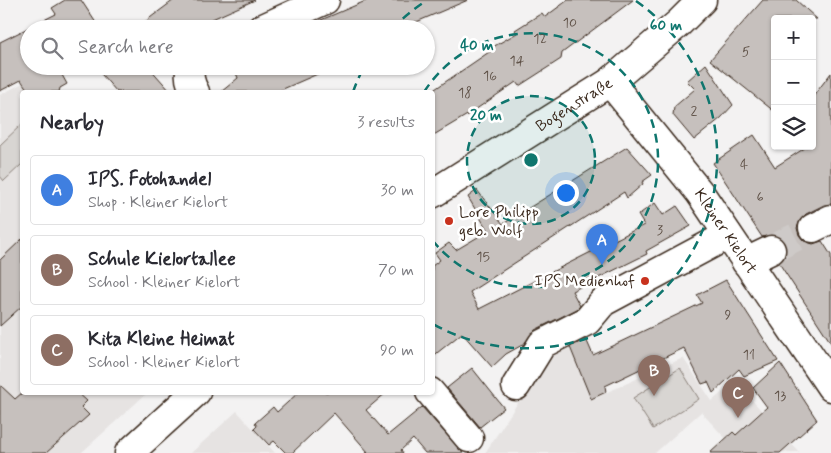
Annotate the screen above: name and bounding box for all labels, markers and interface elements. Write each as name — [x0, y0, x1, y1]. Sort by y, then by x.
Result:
house number: 10 — [563, 14, 577, 32]
map controls — [771, 15, 816, 150]
button: + — [771, 15, 816, 60]
text: 60 m — [650, 16, 682, 36]
search box — [20, 20, 435, 75]
house number: 12 — [533, 30, 547, 48]
icon: search — [38, 34, 66, 62]
text: Search here — [78, 35, 174, 60]
text: 40 m — [460, 36, 494, 56]
house number: 5 — [742, 43, 750, 61]
house number: 14 — [510, 52, 525, 70]
button: − — [771, 60, 816, 105]
house number: 16 — [483, 67, 497, 85]
street label: Bogenstraße — [532, 72, 617, 137]
house number: 18 — [458, 84, 472, 102]
house number: 2 — [691, 102, 698, 120]
button: layers — [771, 105, 816, 150]
text: 20 m — [470, 106, 502, 126]
text: Nearby — [40, 109, 104, 137]
text: 3 results — [357, 112, 415, 133]
centre of rings — [522, 151, 540, 169]
house number: 4 — [740, 156, 748, 174]
text: IPS. Fotohandel — [88, 167, 211, 192]
text: A — [52, 180, 62, 201]
text: 30 m — [381, 180, 414, 201]
your location — [553, 180, 579, 206]
street label: Kleiner Kielort — [689, 184, 762, 278]
house number: 6 — [756, 188, 764, 206]
text: Shop · Kleiner Kielort — [88, 192, 228, 213]
place label: Lore Philipp geb. Wolf — [459, 202, 539, 241]
marker: Lore Philipp geb. Wolf — [443, 215, 455, 227]
house number: 3 — [657, 221, 663, 239]
pin: A — [586, 224, 618, 265]
text: Schule Kielortallee — [88, 247, 236, 272]
house number: 15 — [476, 248, 490, 266]
text: B — [52, 260, 62, 281]
text: 70 m — [378, 260, 414, 281]
place label: IPS Medienhof — [535, 271, 635, 292]
text: School · Kleiner Kielort — [88, 272, 240, 293]
marker: IPS Medienhof — [639, 275, 651, 287]
house number: 9 — [725, 306, 732, 324]
text: Kita Kleine Heimat — [88, 327, 235, 352]
text: C — [51, 340, 63, 361]
text: 90 m — [380, 340, 414, 361]
house number: 11 — [743, 346, 755, 364]
text: School · Kleiner Kielort — [88, 352, 240, 373]
pin: B — [638, 355, 670, 396]
pin: C — [722, 377, 754, 418]
house number: 13 — [774, 387, 786, 405]

